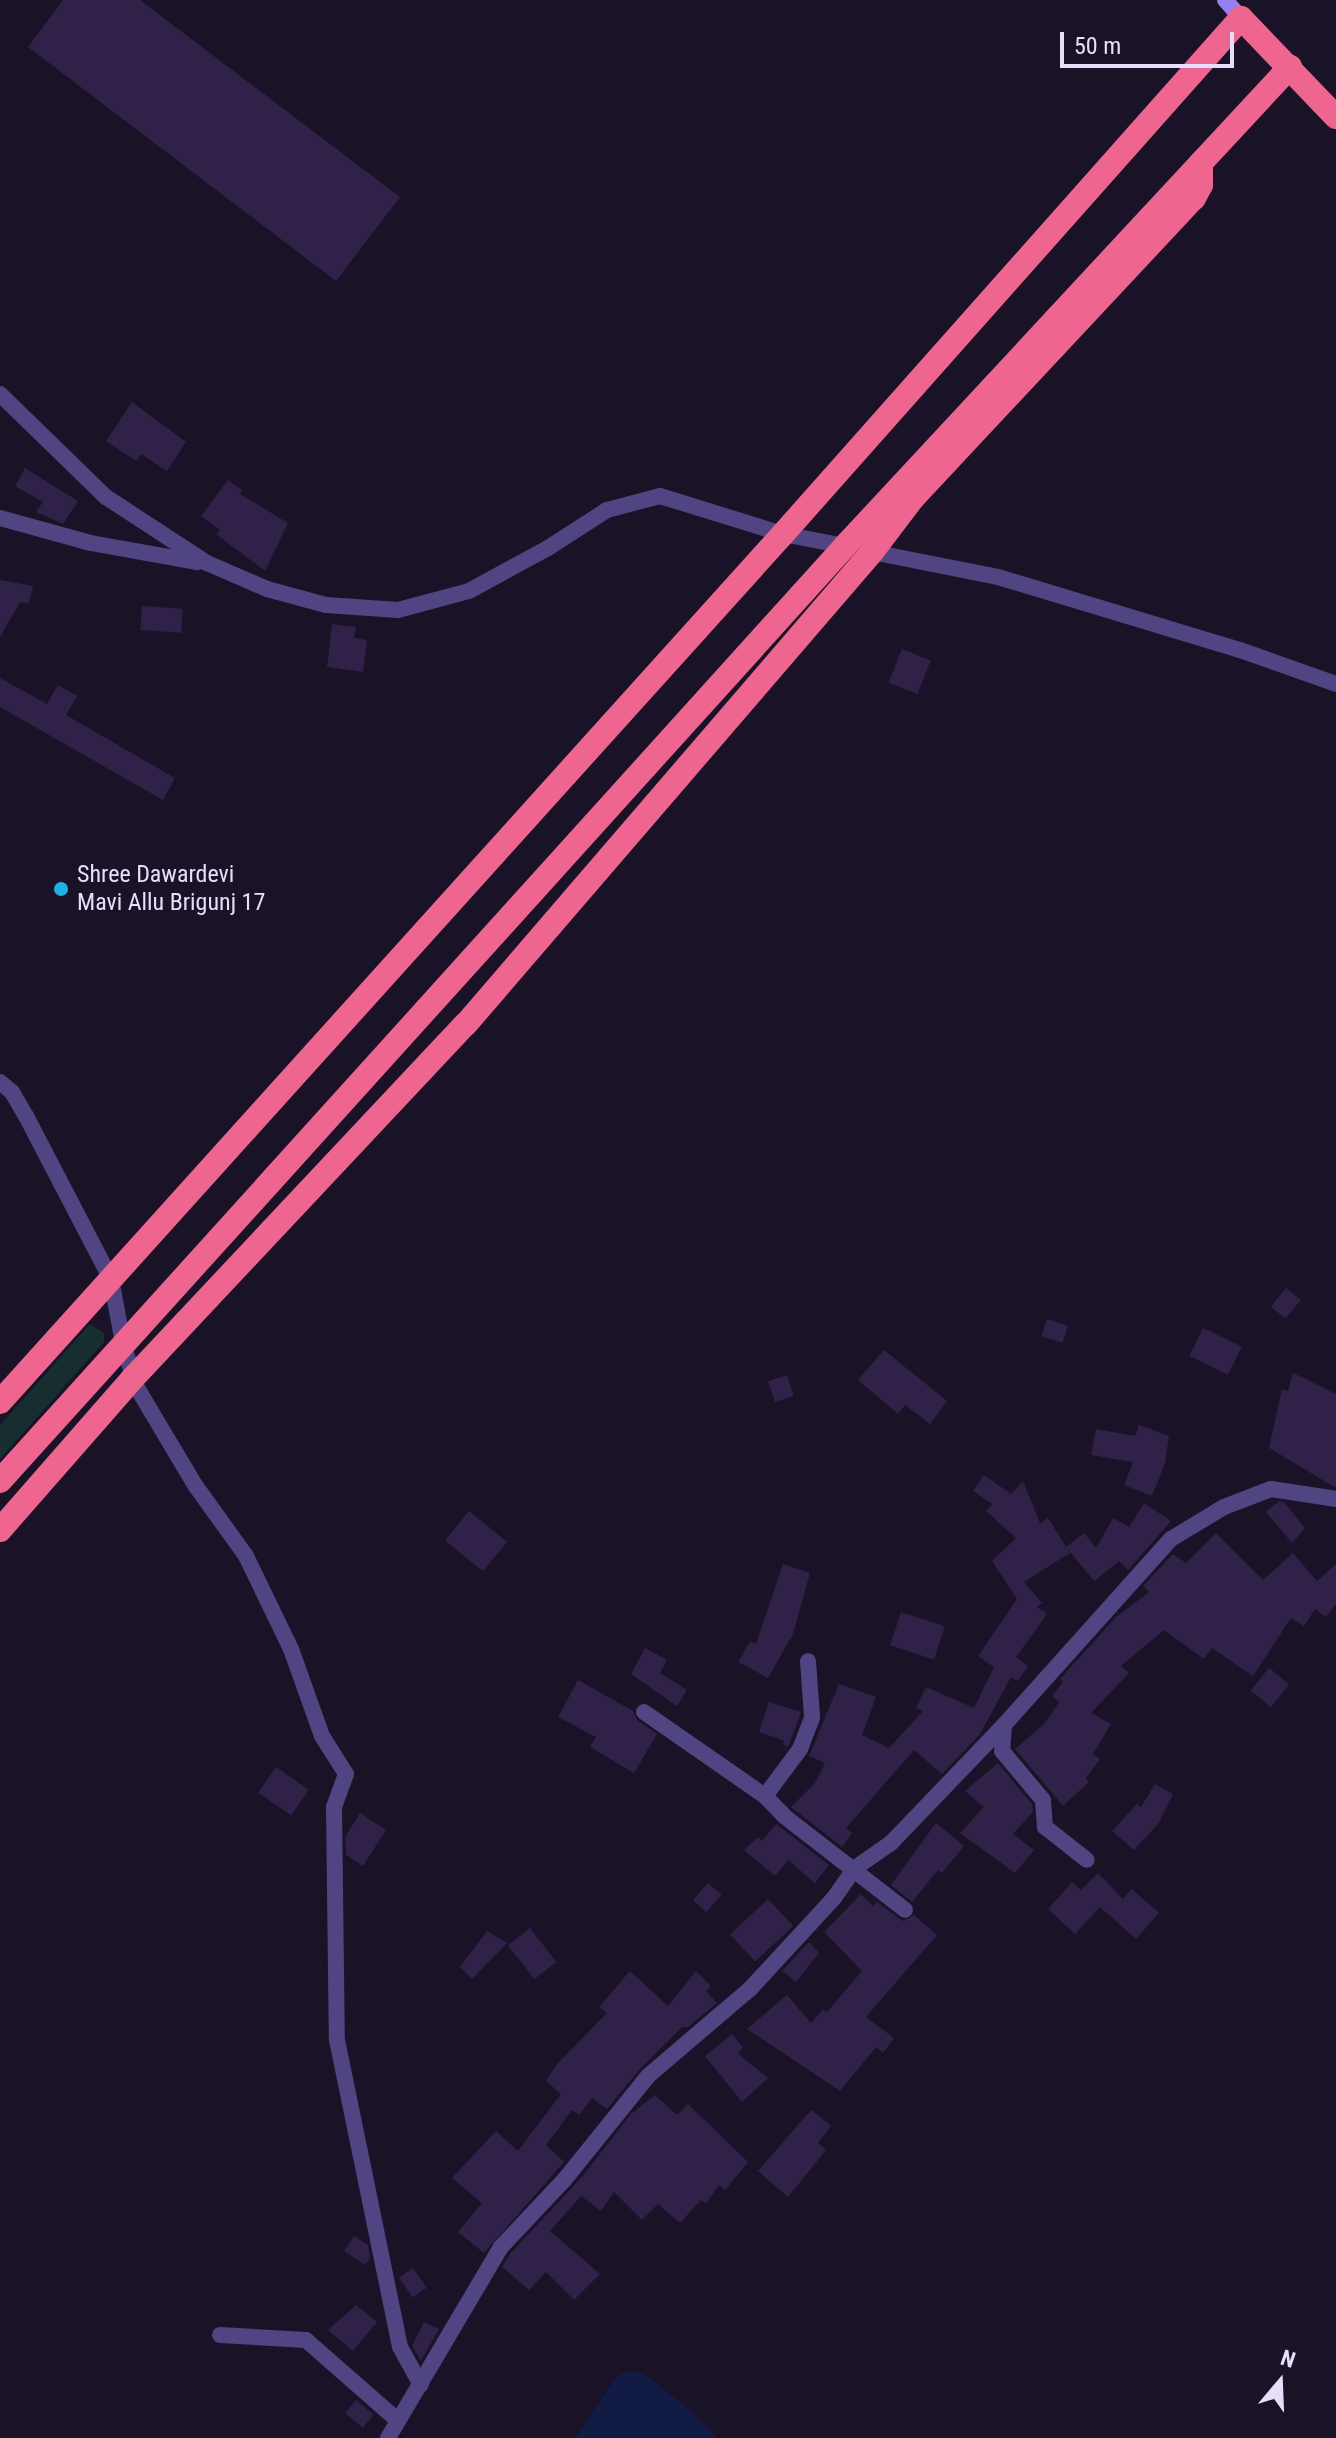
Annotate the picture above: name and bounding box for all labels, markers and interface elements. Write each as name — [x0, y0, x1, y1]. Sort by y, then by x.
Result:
scale bar — [1064, 16, 1238, 66]
text: 50 m — [1074, 32, 1121, 60]
place label: Shree Dawardevi Mavi Allu Brigunj 17 — [77, 861, 265, 917]
marker: Shree Dawardevi Mavi Allu Brigunj 17 — [52, 880, 70, 898]
north arrow — [1240, 2342, 1320, 2422]
text: N — [1278, 2345, 1298, 2373]

